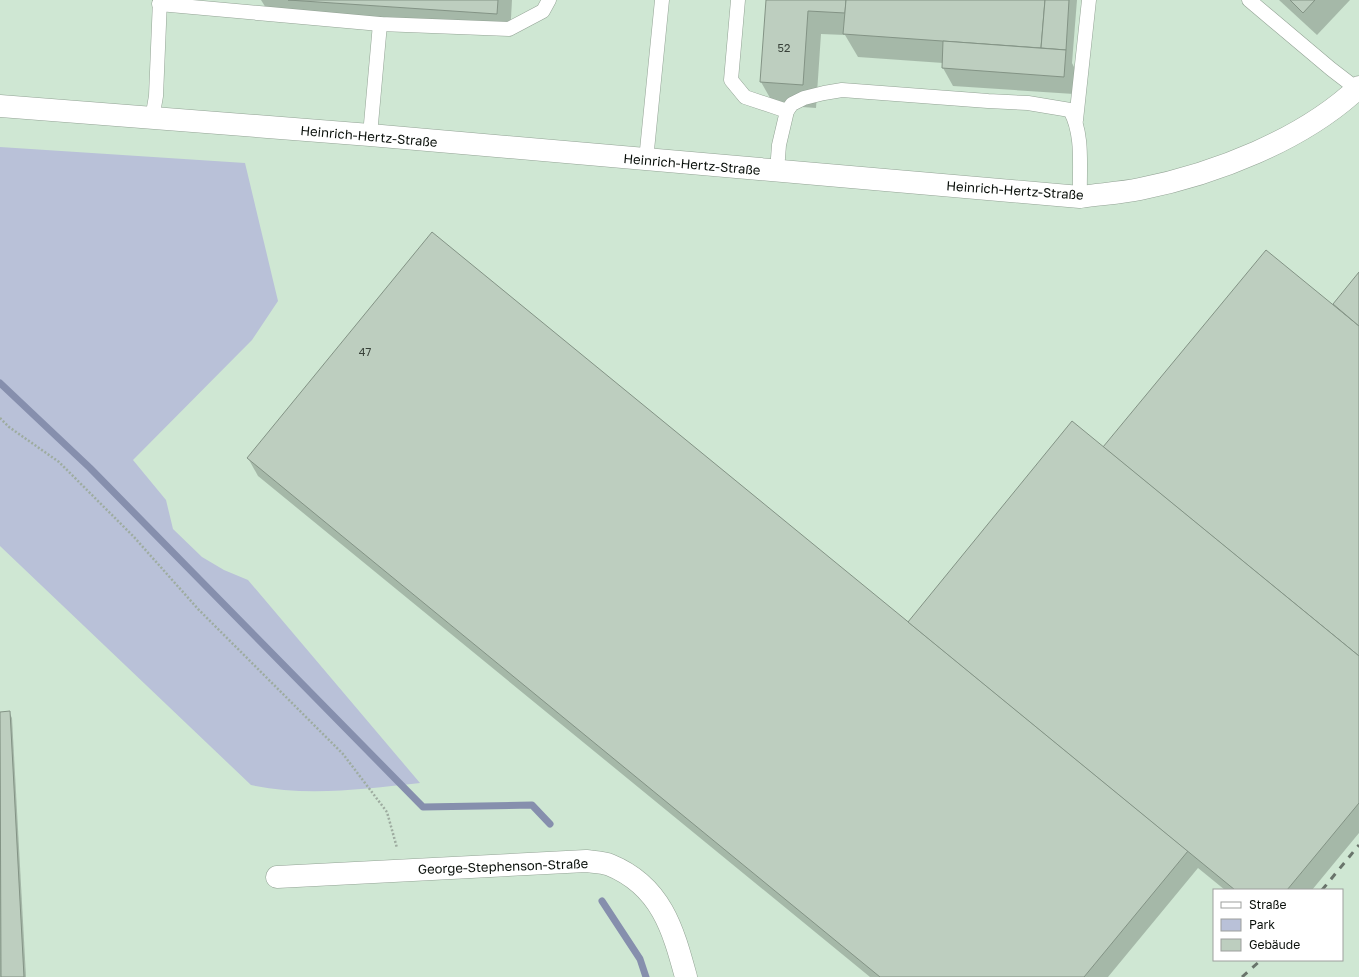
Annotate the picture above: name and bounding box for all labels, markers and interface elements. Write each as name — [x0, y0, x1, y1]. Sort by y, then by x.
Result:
house number: 52 — [778, 41, 790, 54]
street label: Heinrich-Hertz-Straße — [300, 122, 438, 150]
street label: Heinrich-Hertz-Straße — [623, 150, 761, 178]
street label: Heinrich-Hertz-Straße — [946, 177, 1084, 203]
house number: 47 — [359, 345, 371, 358]
street label: George-Stephenson-Straße — [418, 855, 588, 877]
legend — [1213, 889, 1343, 961]
text: Straße — [1249, 897, 1287, 912]
text: Park — [1249, 917, 1275, 932]
text: Gebäude — [1249, 937, 1300, 952]

